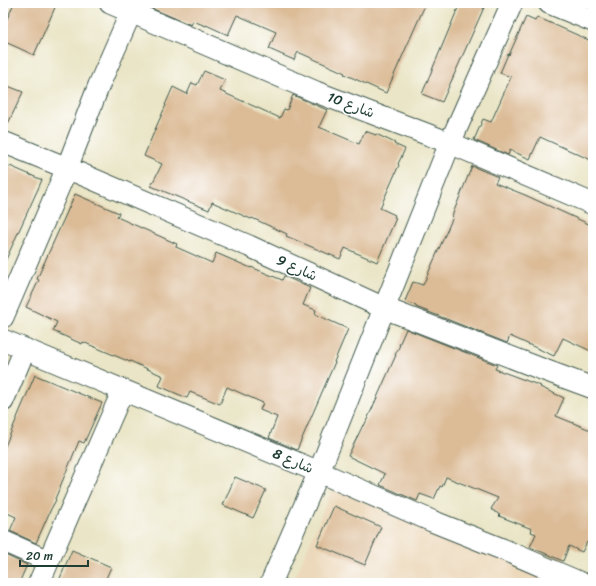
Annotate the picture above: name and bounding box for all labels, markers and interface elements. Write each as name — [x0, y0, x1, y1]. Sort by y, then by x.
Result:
street label: شارع 10 — [324, 85, 378, 125]
street label: شارع 9 — [272, 248, 322, 288]
street label: شارع 8 — [269, 441, 317, 481]
scale bar — [20, 542, 88, 568]
text: 20 m — [26, 545, 53, 567]

